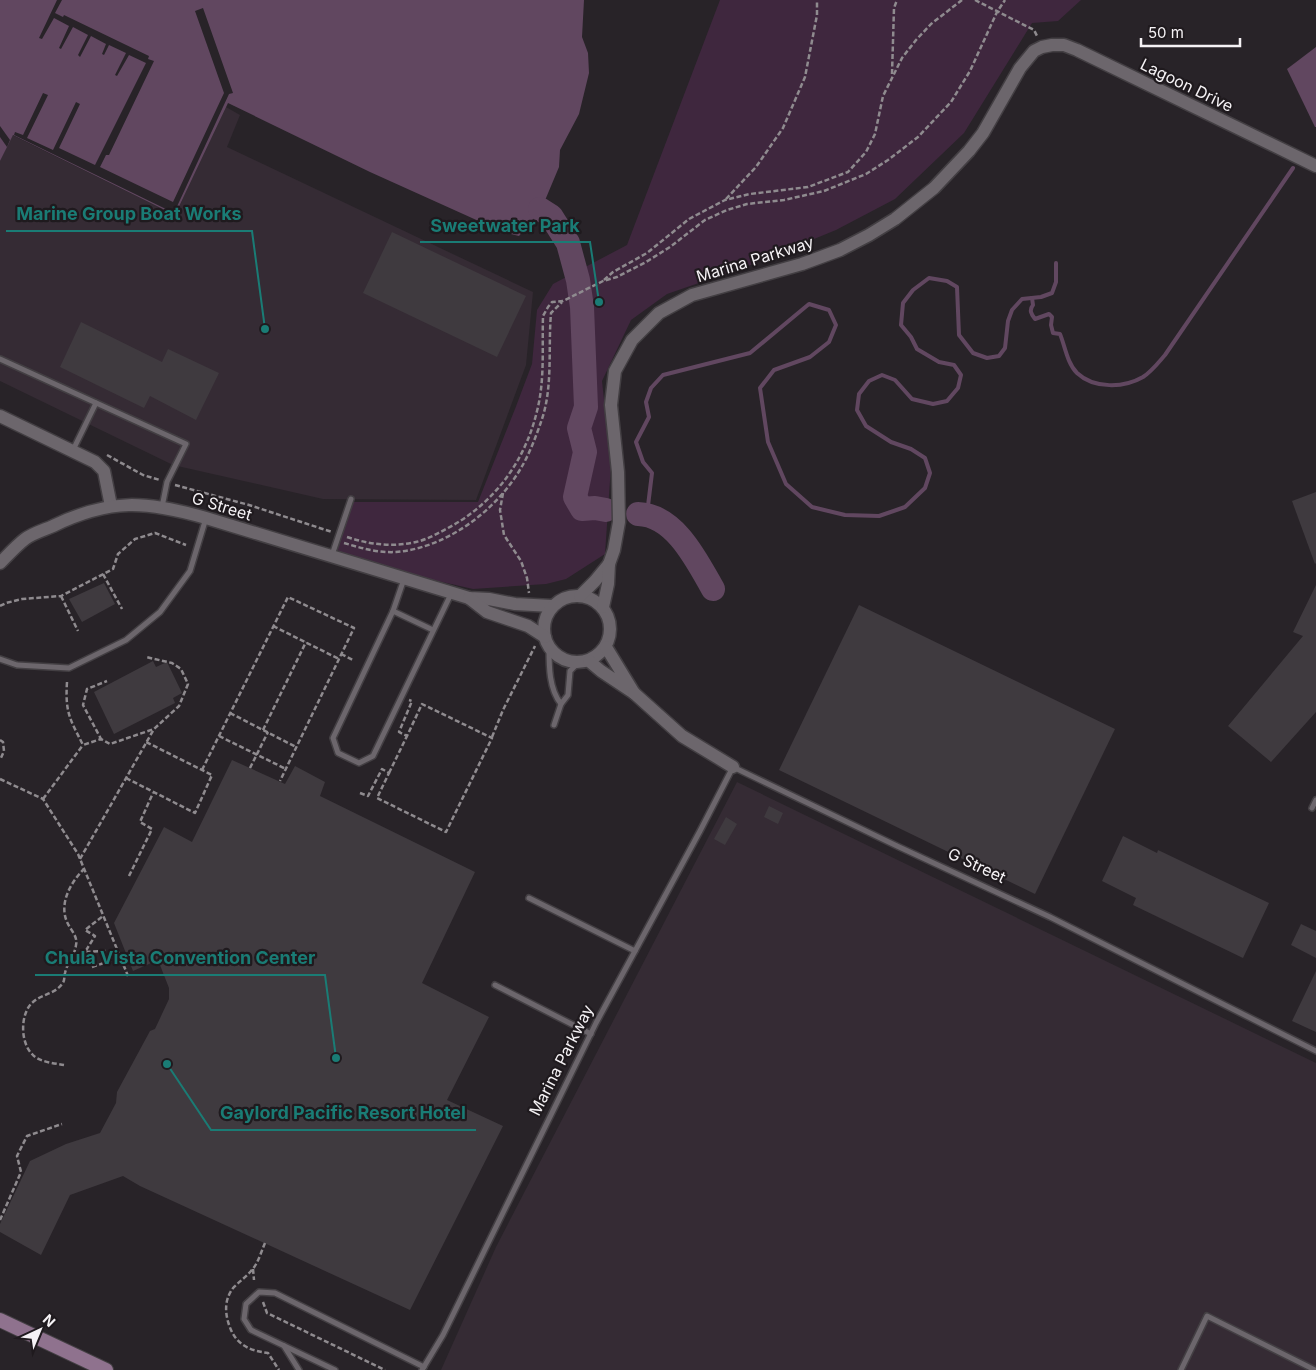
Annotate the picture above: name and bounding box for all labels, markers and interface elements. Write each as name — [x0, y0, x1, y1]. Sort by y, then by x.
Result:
scale bar — [1141, 15, 1240, 47]
text: 50 m — [1148, 23, 1184, 42]
street label: Lagoon Drive — [1137, 54, 1237, 116]
callout: Marine Group Boat Works — [6, 198, 252, 231]
text: Marine Group Boat Works — [16, 203, 242, 224]
callout: Sweetwater Park — [420, 209, 590, 242]
text: Sweetwater Park — [430, 215, 580, 236]
street label: Marina Parkway — [694, 232, 816, 286]
street label: G Street — [190, 487, 254, 525]
street label: G Street — [945, 843, 1009, 887]
callout: Chula Vista Convention Center — [35, 942, 325, 975]
text: Chula Vista Convention Center — [45, 947, 315, 968]
street label: Marina Parkway — [524, 1001, 598, 1119]
callout: Gaylord Pacific Resort Hotel — [211, 1097, 476, 1130]
text: Gaylord Pacific Resort Hotel — [220, 1102, 466, 1123]
north arrow — [15, 1305, 65, 1355]
text: N — [40, 1310, 59, 1330]

